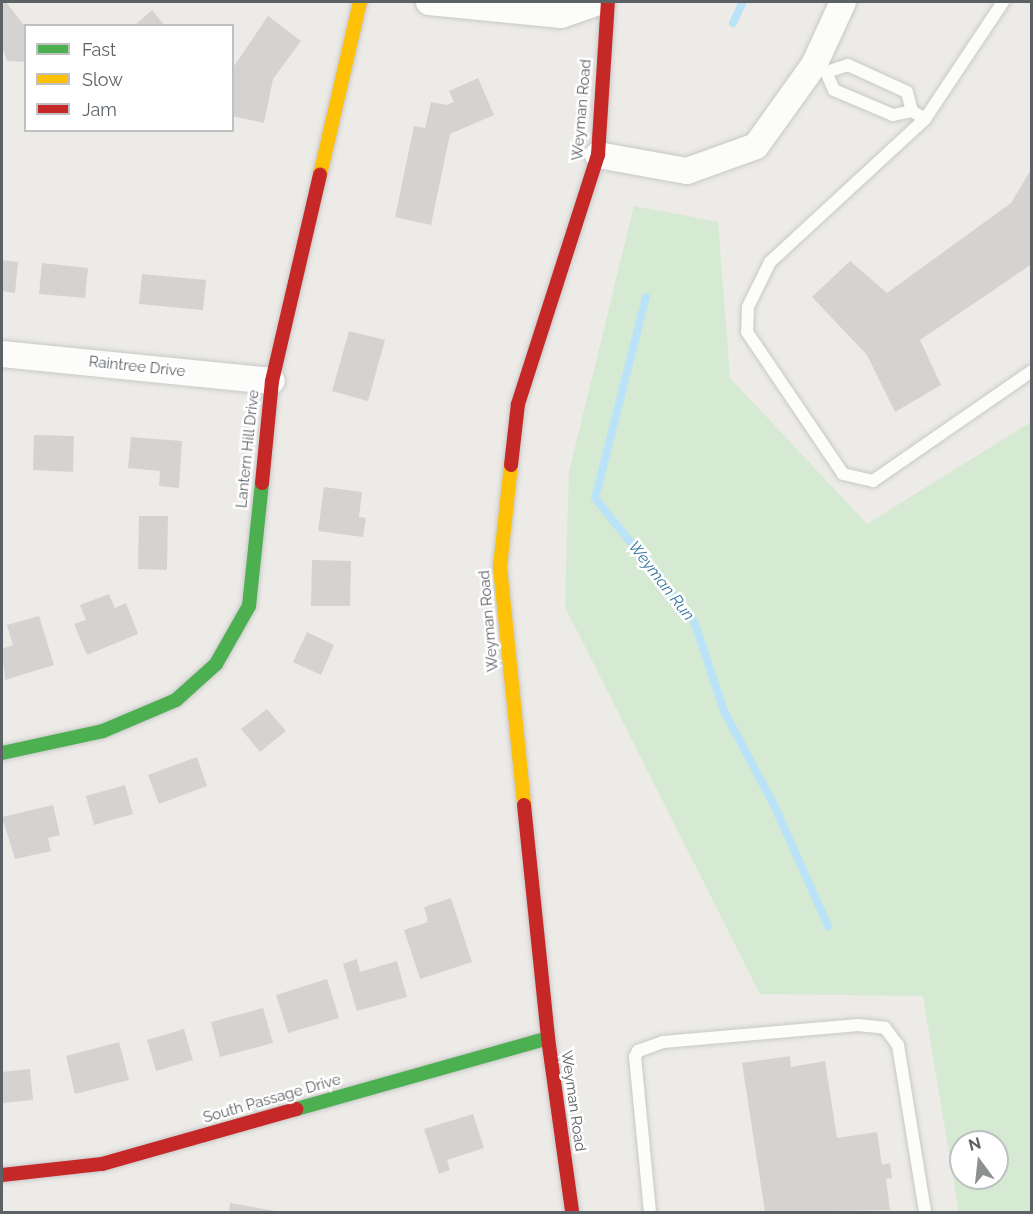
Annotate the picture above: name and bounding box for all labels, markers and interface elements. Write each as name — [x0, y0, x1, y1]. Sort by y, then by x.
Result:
legend — [24, 24, 234, 132]
text: Fast — [82, 39, 116, 60]
street label: Weyman Road — [569, 58, 595, 162]
text: Slow — [82, 69, 123, 90]
text: Jam — [82, 99, 117, 120]
street label: Raintree Drive — [88, 353, 186, 381]
street label: Lantern Hill Drive — [233, 389, 263, 509]
water label: Weyman Run — [624, 537, 698, 625]
street label: Weyman Road — [476, 569, 502, 673]
street label: Weyman Road — [557, 1049, 589, 1153]
street label: South Passage Drive — [201, 1071, 343, 1127]
north arrow — [949, 1130, 1009, 1190]
text: N — [966, 1133, 983, 1155]

